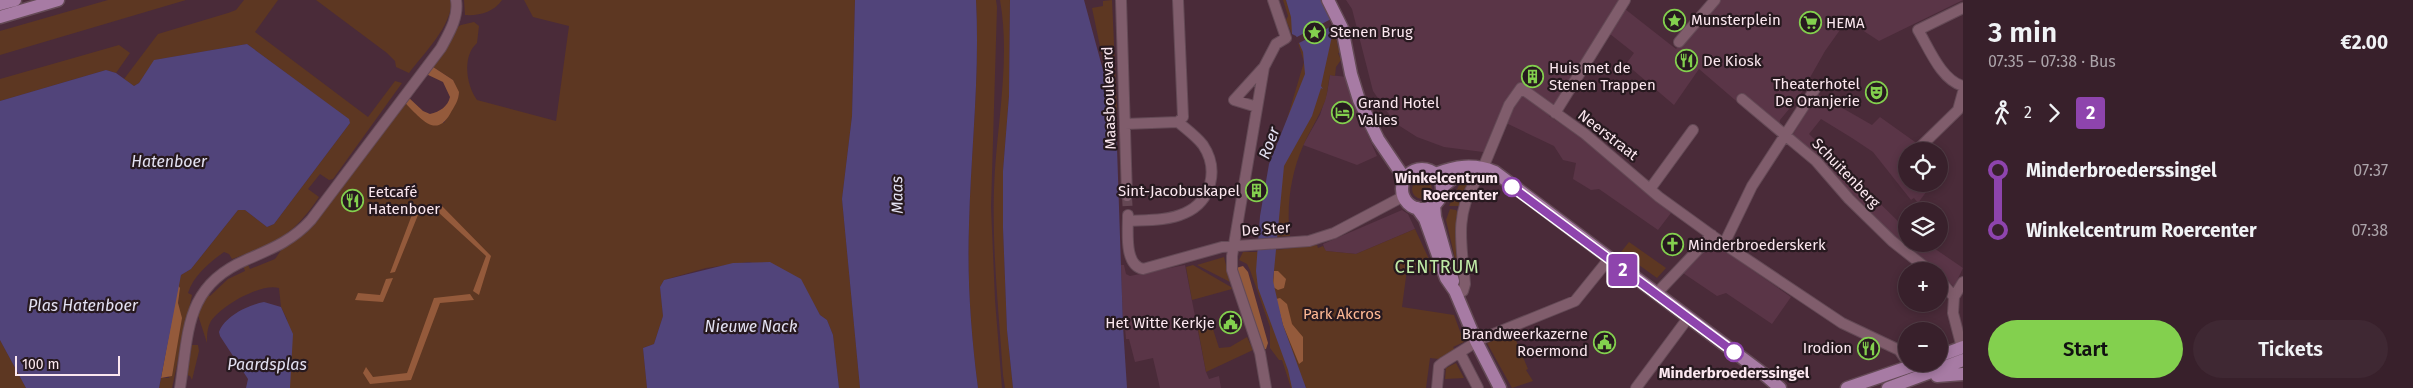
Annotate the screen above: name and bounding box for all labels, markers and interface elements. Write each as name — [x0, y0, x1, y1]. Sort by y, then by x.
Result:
place icon: Munsterplein — [1663, 8, 1687, 32]
place label: Munsterplein — [1691, 11, 1781, 29]
supermarket icon: HEMA — [1798, 11, 1822, 35]
place label: HEMA — [1826, 14, 1865, 32]
text: 3 min — [1988, 16, 2057, 49]
place icon: Stenen Brug — [1302, 20, 1326, 44]
place label: Stenen Brug — [1330, 23, 1413, 41]
text: €2.00 — [2341, 31, 2388, 54]
street label: Maasboulevard — [1098, 46, 1120, 150]
restaurant icon: De Kiosk — [1675, 49, 1699, 73]
place label: De Kiosk — [1703, 52, 1762, 70]
text: 07:35 – 07:38 · Bus — [1988, 52, 2116, 71]
place label: Huis met de Stenen Trappen — [1549, 59, 1656, 94]
building icon: Huis met de Stenen Trappen — [1521, 65, 1545, 89]
place label: Theaterhotel De Oranjerie — [1773, 75, 1861, 110]
theatre icon: Theaterhotel De Oranjerie — [1864, 81, 1888, 105]
place label: Grand Hotel Valies — [1358, 94, 1440, 129]
icon: walk — [1988, 99, 2016, 127]
icon: forward — [2040, 99, 2068, 127]
hotel icon: Grand Hotel Valies — [1330, 100, 1354, 124]
text: 2 — [2086, 102, 2095, 124]
text: 2 — [2024, 103, 2032, 122]
street label: Neerstraat — [1574, 106, 1642, 164]
water label: Roer — [1254, 123, 1284, 162]
street label: Schuitenberg — [1808, 134, 1884, 212]
map controls — [1898, 142, 1948, 372]
button: locate — [1898, 142, 1948, 192]
water label: Hatenboer — [131, 152, 208, 171]
text: Minderbroederssingel — [2026, 159, 2217, 182]
text: 07:37 — [2353, 161, 2388, 180]
place label: Winkelcentrum Roercenter — [1395, 169, 1499, 204]
water label: Maas — [887, 176, 907, 214]
marker: Winkelcentrum Roercenter — [1502, 177, 1522, 197]
building icon: Sint-Jacobuskapel — [1244, 179, 1268, 203]
place label: Sint-Jacobuskapel — [1118, 182, 1241, 200]
place label: Eetcafé Hatenboer — [368, 183, 440, 218]
restaurant icon: Eetcafé Hatenboer — [340, 189, 364, 213]
button: layers — [1898, 202, 1948, 252]
street label: De Ster — [1241, 218, 1291, 240]
text: Winkelcentrum Roercenter — [2026, 219, 2257, 242]
text: 07:38 — [2352, 221, 2388, 240]
church icon: Minderbroederskerk — [1660, 233, 1684, 257]
place label: Minderbroederskerk — [1688, 236, 1826, 254]
line badge: 2 — [1607, 254, 1639, 286]
district label: CENTRUM — [1395, 256, 1480, 278]
text: 2 — [1618, 259, 1628, 281]
button: + — [1898, 262, 1948, 312]
water label: Plas Hatenboer — [28, 296, 139, 315]
park label: Park Akcros — [1303, 305, 1381, 323]
public building icon: Het Witte Kerkje — [1219, 311, 1243, 335]
place label: Het Witte Kerkje — [1105, 314, 1215, 332]
water label: Nieuwe Nack — [705, 317, 798, 336]
button: Start — [1988, 320, 2183, 378]
button: Tickets — [2193, 320, 2388, 378]
button: − — [1898, 322, 1948, 372]
place label: Brandweerkazerne Roermond — [1462, 325, 1588, 360]
public building icon: Brandweerkazerne Roermond — [1592, 331, 1616, 355]
restaurant icon: Irodion — [1856, 336, 1880, 360]
place label: Irodion — [1803, 339, 1852, 357]
marker: Minderbroederssingel — [1724, 342, 1744, 362]
scale bar — [15, 353, 120, 376]
water label: Paardsplas — [227, 355, 307, 374]
text: 100 m — [22, 356, 59, 373]
place label: Minderbroederssingel — [1659, 364, 1810, 382]

